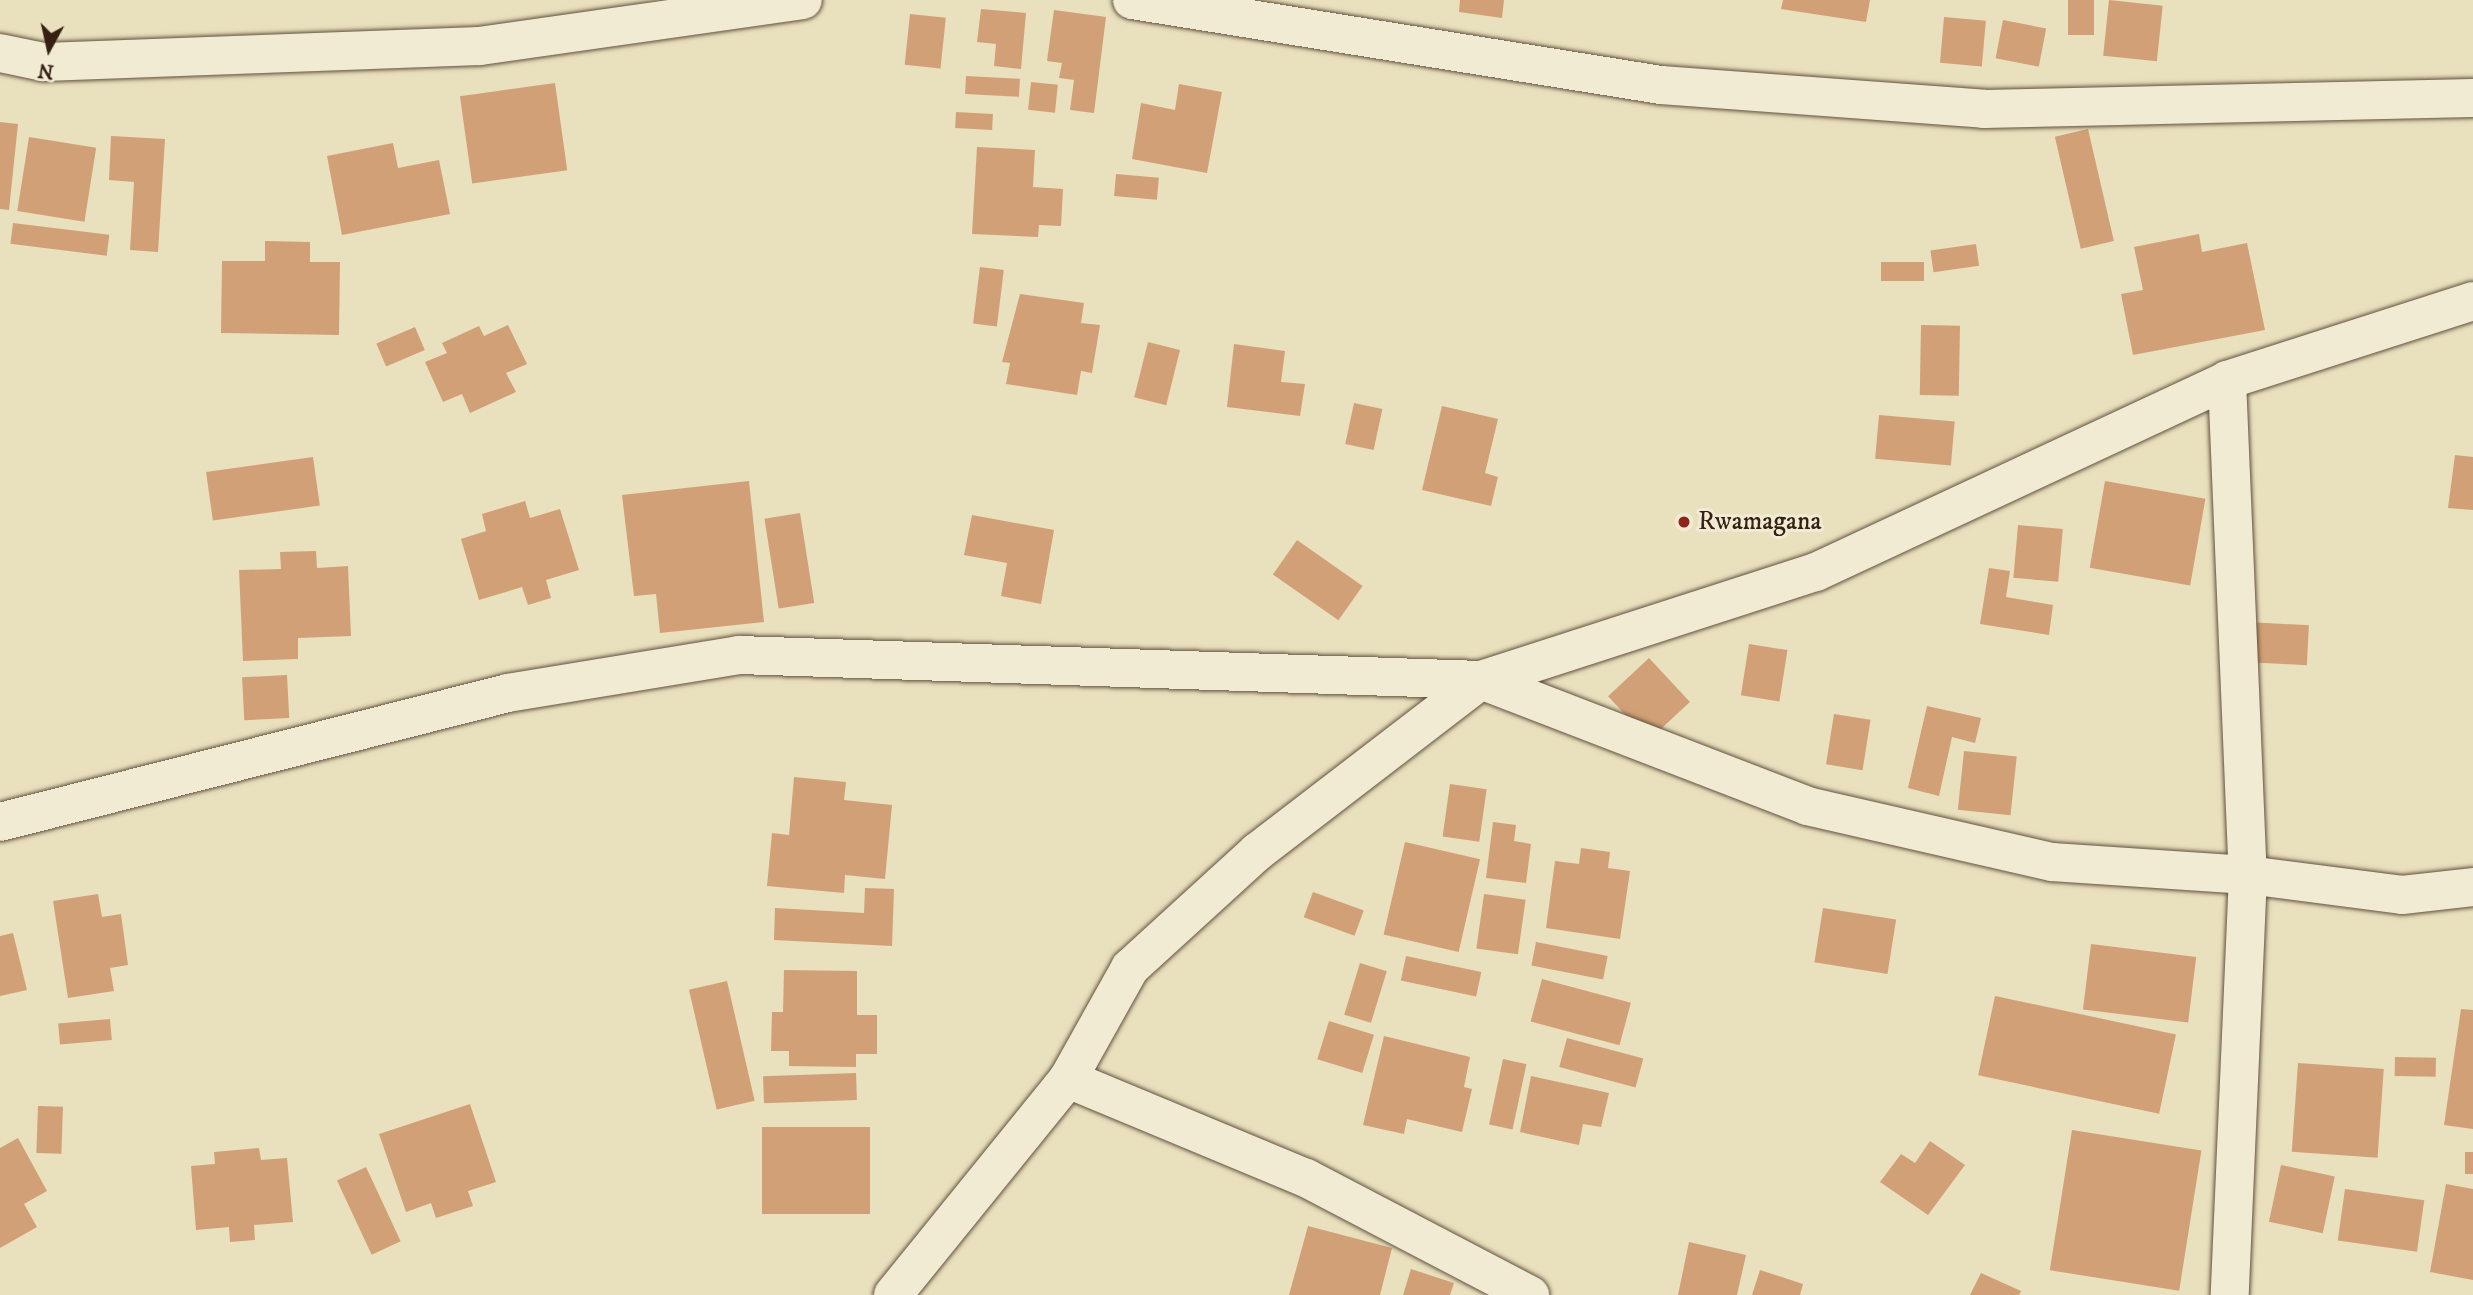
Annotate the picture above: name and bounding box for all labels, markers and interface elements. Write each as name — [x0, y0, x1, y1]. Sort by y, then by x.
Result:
north arrow — [14, 14, 84, 84]
text: N — [37, 58, 55, 83]
place label: Rwamagana — [1698, 506, 1822, 538]
marker: Rwamagana — [1676, 514, 1692, 530]

